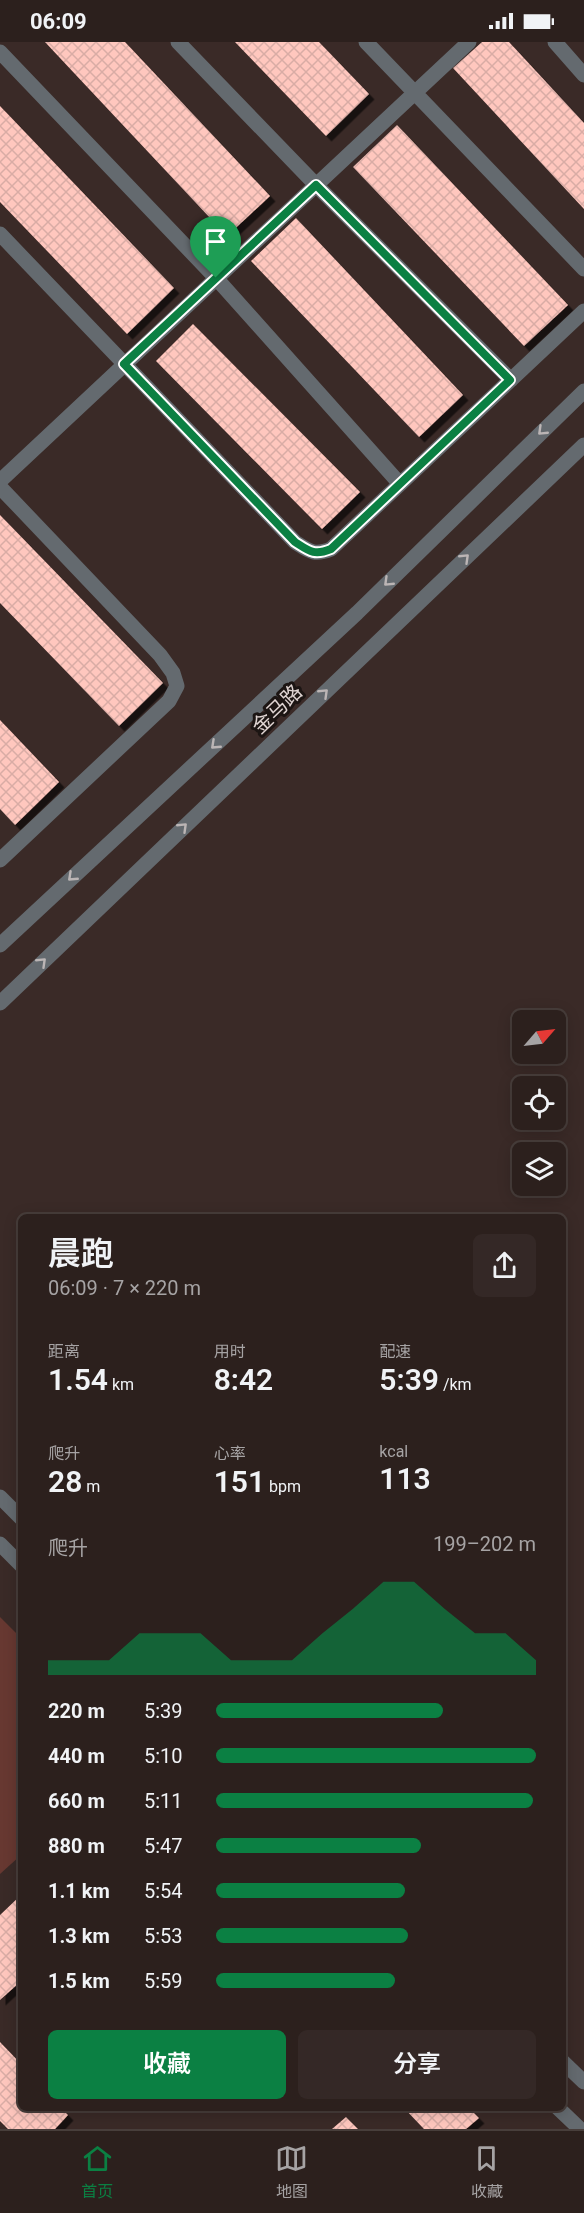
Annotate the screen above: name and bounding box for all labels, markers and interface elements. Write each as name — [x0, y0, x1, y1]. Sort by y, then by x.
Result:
text: 06:09 — [30, 9, 87, 34]
pin — [190, 216, 241, 278]
icon: arrive — [199, 225, 232, 258]
one-way arrow — [539, 424, 550, 435]
one-way arrow — [459, 554, 469, 565]
one-way arrow — [384, 575, 395, 586]
street label: 金马路 — [247, 680, 307, 738]
one-way arrow — [318, 689, 328, 700]
one-way arrow — [211, 738, 222, 749]
one-way arrow — [176, 824, 187, 835]
one-way arrow — [68, 870, 79, 881]
one-way arrow — [36, 958, 46, 969]
north arrow — [512, 1010, 566, 1064]
map controls — [512, 1010, 566, 1196]
button: locate — [512, 1076, 566, 1130]
button: layers — [512, 1142, 566, 1196]
text: 晨跑 — [48, 1234, 114, 1273]
button: share — [473, 1234, 536, 1297]
text: 06:09 · 7 × 220 m — [48, 1276, 201, 1300]
text: 距离 — [48, 1342, 80, 1361]
text: 用时 — [214, 1342, 246, 1361]
text: 配速 — [379, 1342, 411, 1361]
text: 1.54 — [48, 1362, 108, 1397]
text: 8:42 — [214, 1362, 273, 1397]
text: 5:39 — [379, 1362, 439, 1397]
text: km — [108, 1375, 134, 1394]
text: /km — [439, 1375, 472, 1394]
text: kcal — [379, 1442, 408, 1461]
text: 爬升 — [48, 1444, 80, 1463]
text: 心率 — [214, 1444, 246, 1463]
text: 113 — [379, 1461, 431, 1496]
text: 28 — [48, 1464, 82, 1499]
text: 151 — [214, 1464, 265, 1499]
text: m — [82, 1477, 100, 1496]
text: bpm — [265, 1477, 301, 1496]
text: 199–202 m — [433, 1532, 536, 1556]
text: 爬升 — [48, 1536, 88, 1560]
text: 220 m — [48, 1699, 105, 1723]
text: 5:39 — [144, 1699, 183, 1723]
text: 440 m — [48, 1744, 105, 1768]
text: 5:10 — [144, 1744, 183, 1768]
text: 660 m — [48, 1789, 105, 1813]
text: 5:11 — [144, 1789, 183, 1813]
text: 880 m — [48, 1834, 105, 1858]
text: 5:47 — [144, 1834, 183, 1858]
text: 1.1 km — [48, 1879, 110, 1903]
text: 5:54 — [144, 1879, 183, 1903]
text: 1.3 km — [48, 1924, 110, 1948]
text: 5:53 — [144, 1924, 183, 1948]
text: 1.5 km — [48, 1969, 110, 1993]
text: 5:59 — [144, 1969, 183, 1993]
button: 收藏 — [48, 2030, 286, 2099]
button: 分享 — [298, 2030, 536, 2099]
tab: 首页 — [81, 2142, 114, 2202]
tab: 地图 — [275, 2142, 308, 2202]
tab: 收藏 — [470, 2142, 503, 2202]

